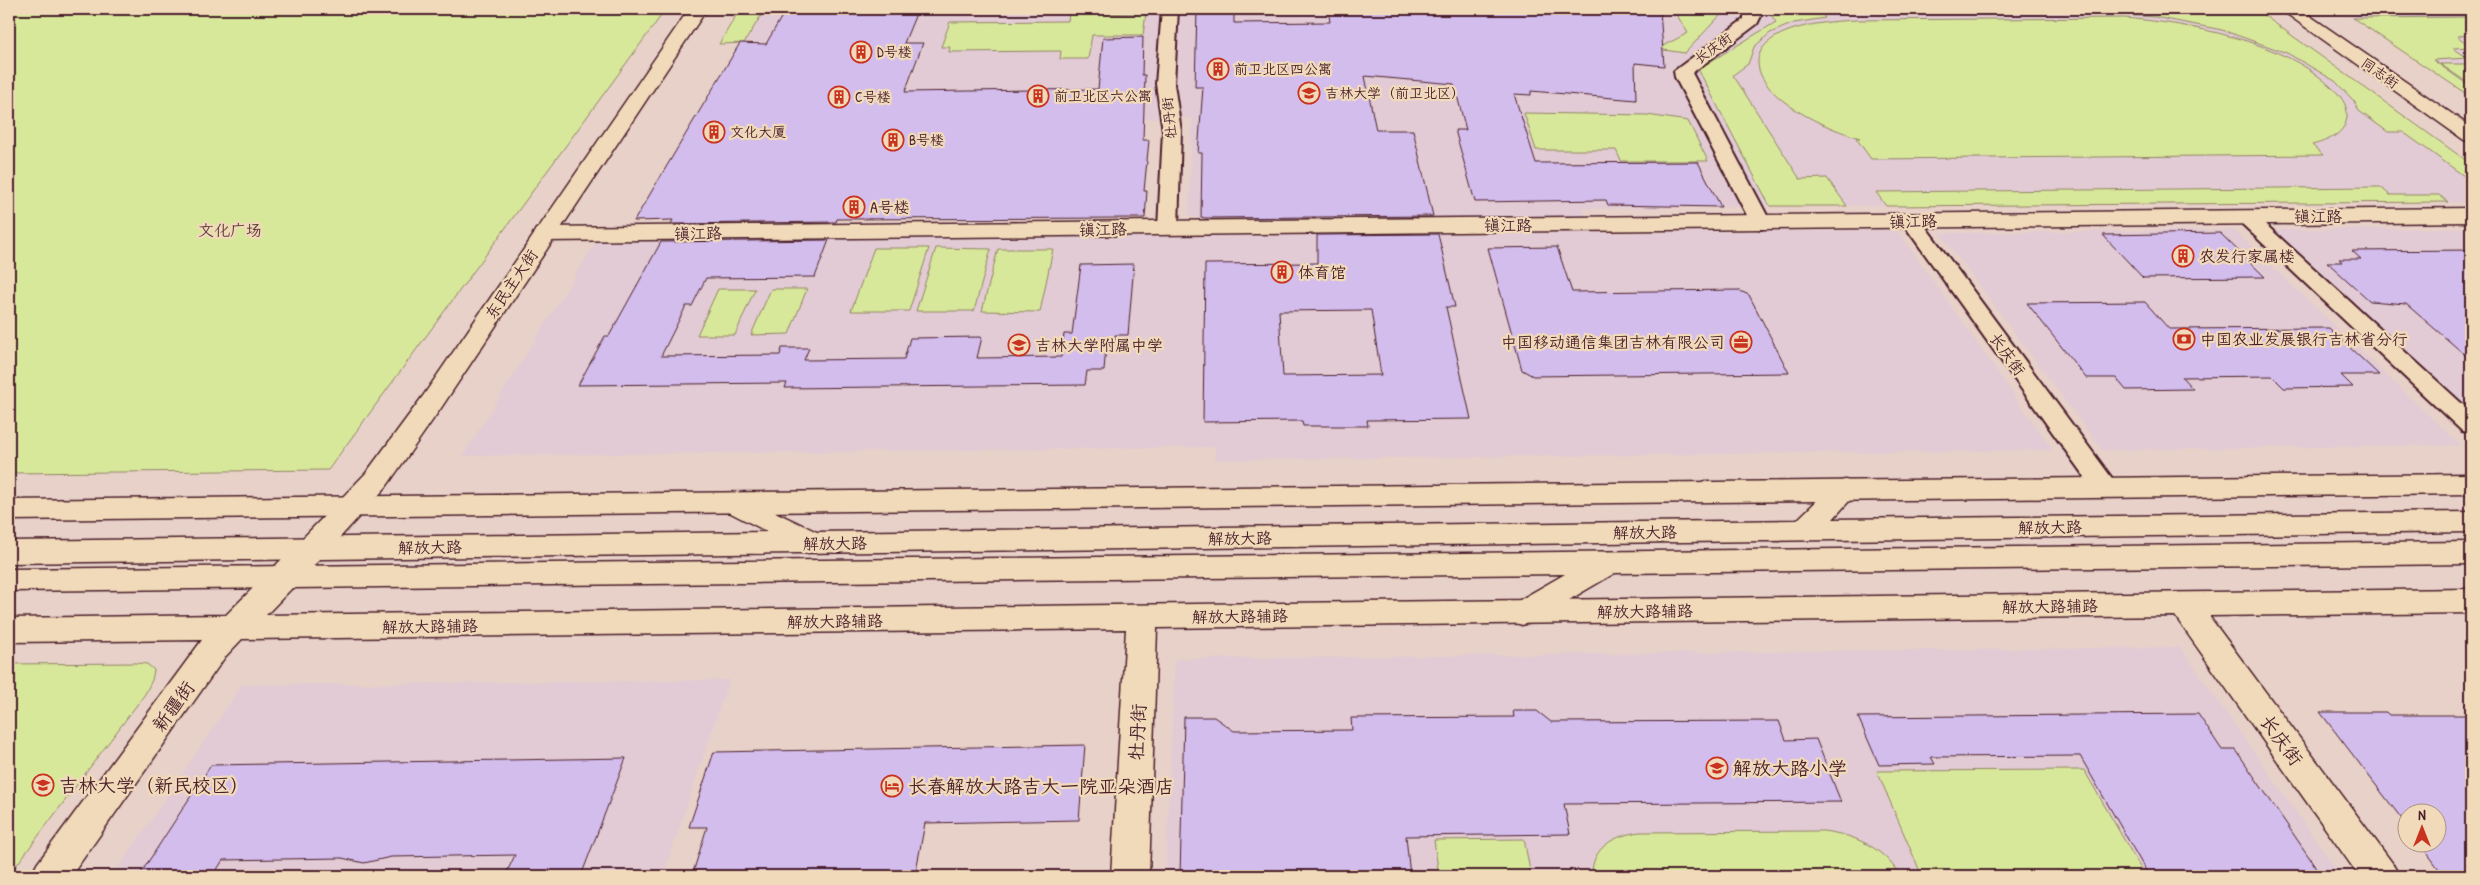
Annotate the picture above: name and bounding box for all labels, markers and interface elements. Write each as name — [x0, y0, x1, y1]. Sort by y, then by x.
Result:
street label: 长庆街 — [1690, 28, 1735, 67]
building icon: D号楼 — [849, 40, 873, 64]
place label: D号楼 — [877, 42, 912, 61]
street label: 同志街 — [2358, 53, 2403, 92]
building icon: 前卫北区四公寓 — [1206, 57, 1230, 81]
place label: 前卫北区四公寓 — [1234, 59, 1332, 78]
school or university icon: 吉林大学（前卫北区） — [1297, 81, 1321, 105]
place label: 吉林大学（前卫北区） — [1325, 83, 1465, 102]
building icon: 前卫北区六公寓 — [1026, 84, 1050, 108]
building icon: C号楼 — [827, 85, 851, 109]
place label: 前卫北区六公寓 — [1054, 86, 1152, 105]
place label: C号楼 — [855, 87, 891, 106]
street label: 牡丹街 — [1157, 96, 1180, 140]
building icon: 文化大厦 — [702, 120, 726, 144]
place label: 文化大厦 — [730, 122, 786, 141]
building icon: B号楼 — [881, 128, 905, 152]
place label: B号楼 — [909, 130, 944, 149]
building icon: A号楼 — [842, 195, 866, 219]
place label: A号楼 — [870, 196, 910, 218]
street label: 镇江路 — [2294, 205, 2342, 227]
street label: 镇江路 — [1889, 209, 1937, 233]
street label: 镇江路 — [1484, 214, 1532, 236]
street label: 镇江路 — [1079, 218, 1127, 240]
park label: 文化广场 — [198, 219, 262, 241]
street label: 镇江路 — [674, 222, 722, 244]
building icon: 农发行家属楼 — [2171, 244, 2195, 268]
street label: 东民主大街 — [480, 245, 542, 323]
place label: 农发行家属楼 — [2199, 245, 2295, 267]
building icon: 体育馆 — [1270, 260, 1294, 284]
place label: 体育馆 — [1298, 261, 1346, 283]
bank icon: 中国农业发展银行吉林省分行 — [2172, 327, 2196, 351]
street label: 长庆街 — [1985, 328, 2031, 380]
place label: 中国农业发展银行吉林省分行 — [2200, 328, 2408, 350]
office icon: 中国移动通信集团吉林有限公司 — [1729, 330, 1753, 354]
place label: 中国移动通信集团吉林有限公司 — [1501, 331, 1725, 353]
school or university icon: 吉林大学附属中学 — [1007, 333, 1031, 357]
place label: 吉林大学附属中学 — [1035, 334, 1163, 356]
street label: 解放大路 — [2018, 515, 2082, 539]
street label: 解放大路 — [1613, 520, 1677, 544]
street label: 解放大路 — [1208, 526, 1272, 550]
street label: 解放大路 — [803, 531, 867, 555]
street label: 解放大路 — [398, 535, 462, 559]
street label: 解放大路辅路 — [2002, 594, 2098, 618]
street label: 解放大路辅路 — [1597, 599, 1693, 623]
street label: 解放大路辅路 — [1192, 604, 1288, 628]
street label: 解放大路辅路 — [787, 609, 883, 633]
street label: 解放大路辅路 — [382, 614, 478, 638]
street label: 新疆街 — [146, 675, 200, 737]
street label: 牡丹街 — [1123, 703, 1151, 761]
street label: 长庆街 — [2255, 709, 2309, 771]
place label: 解放大路小学 — [1733, 755, 1847, 781]
school or university icon: 解放大路小学 — [1705, 756, 1729, 780]
place label: 吉林大学（新民校区） — [59, 772, 249, 798]
school or university icon: 吉林大学（新民校区） — [31, 773, 55, 797]
place label: 长春解放大路吉大一院亚朵酒店 — [908, 773, 1174, 799]
hotel icon: 长春解放大路吉大一院亚朵酒店 — [880, 774, 904, 798]
north arrow — [2398, 802, 2448, 852]
text: N — [2418, 805, 2426, 824]

